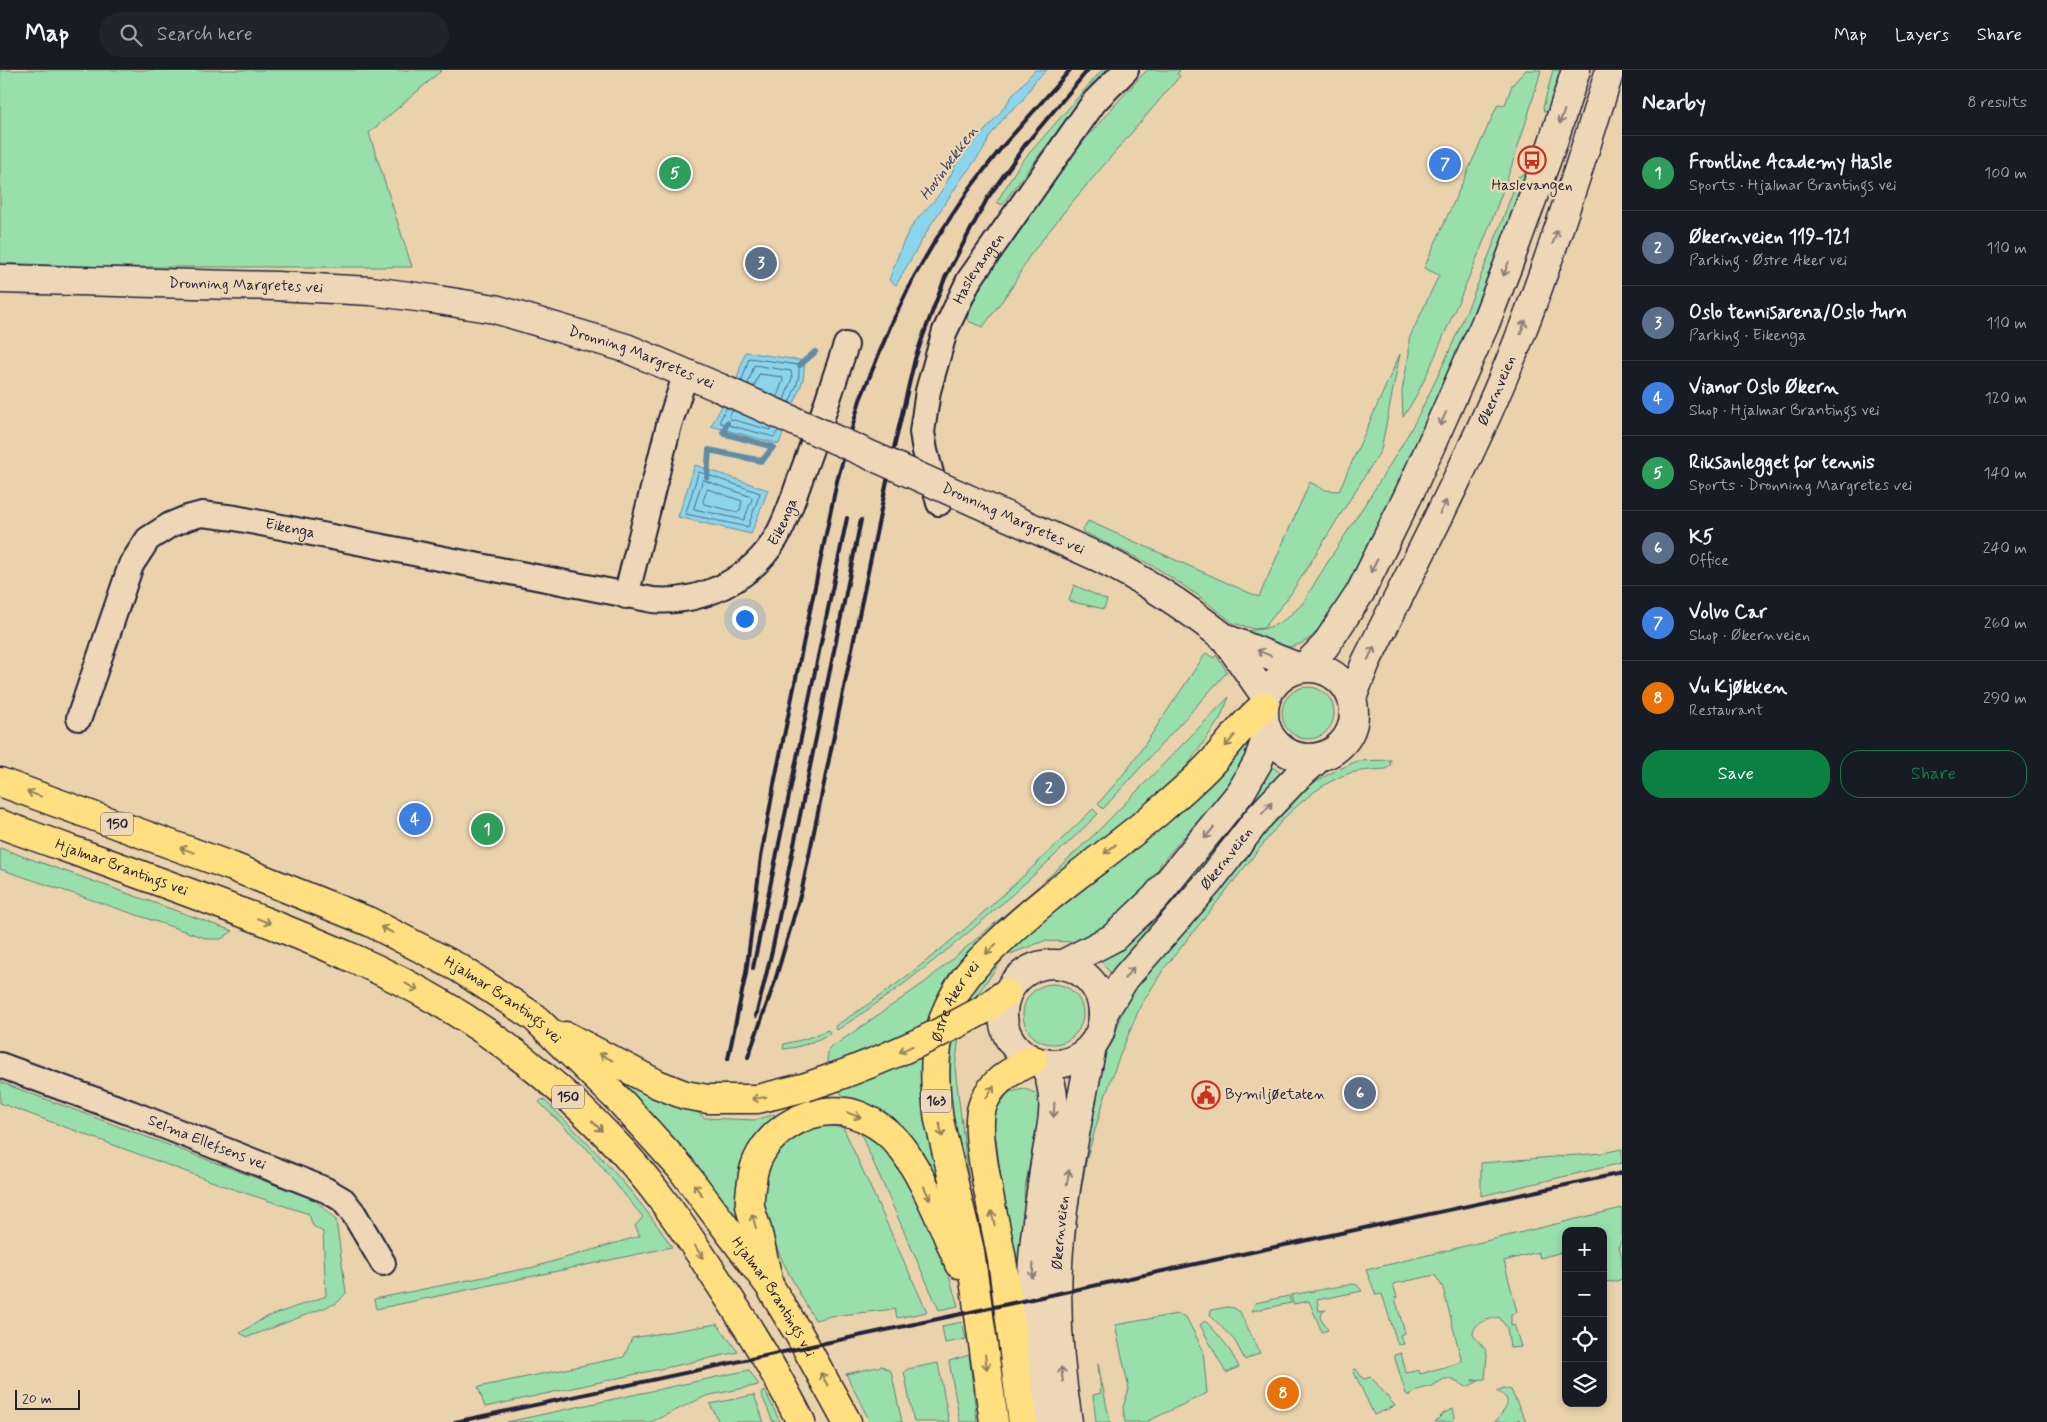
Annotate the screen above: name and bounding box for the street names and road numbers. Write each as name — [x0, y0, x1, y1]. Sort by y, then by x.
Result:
street label: Haslevangen — [949, 229, 1009, 308]
street label: Dronning Margretes vei — [168, 273, 324, 298]
street label: Dronning Margretes vei — [566, 321, 717, 394]
street label: Økernveien — [1473, 353, 1521, 429]
street label: Dronning Margretes vei — [938, 478, 1088, 560]
street label: Eikenga — [763, 495, 803, 550]
street label: Eikenga — [263, 514, 317, 544]
road number: 150 — [101, 812, 133, 836]
street label: Økernveien — [1196, 823, 1258, 895]
street label: Hjalmar Brantings vei — [52, 835, 191, 901]
street label: Hjalmar Brantings vei — [440, 952, 566, 1048]
street label: Østre Aker vei — [928, 957, 985, 1044]
road number: 150 — [552, 1086, 584, 1108]
road number: 163 — [921, 1089, 951, 1112]
street label: Selma Ellefsens vei — [145, 1111, 269, 1175]
street label: Økernveien — [1048, 1194, 1075, 1270]
street label: Hjalmar Brantings vei — [726, 1233, 820, 1361]

